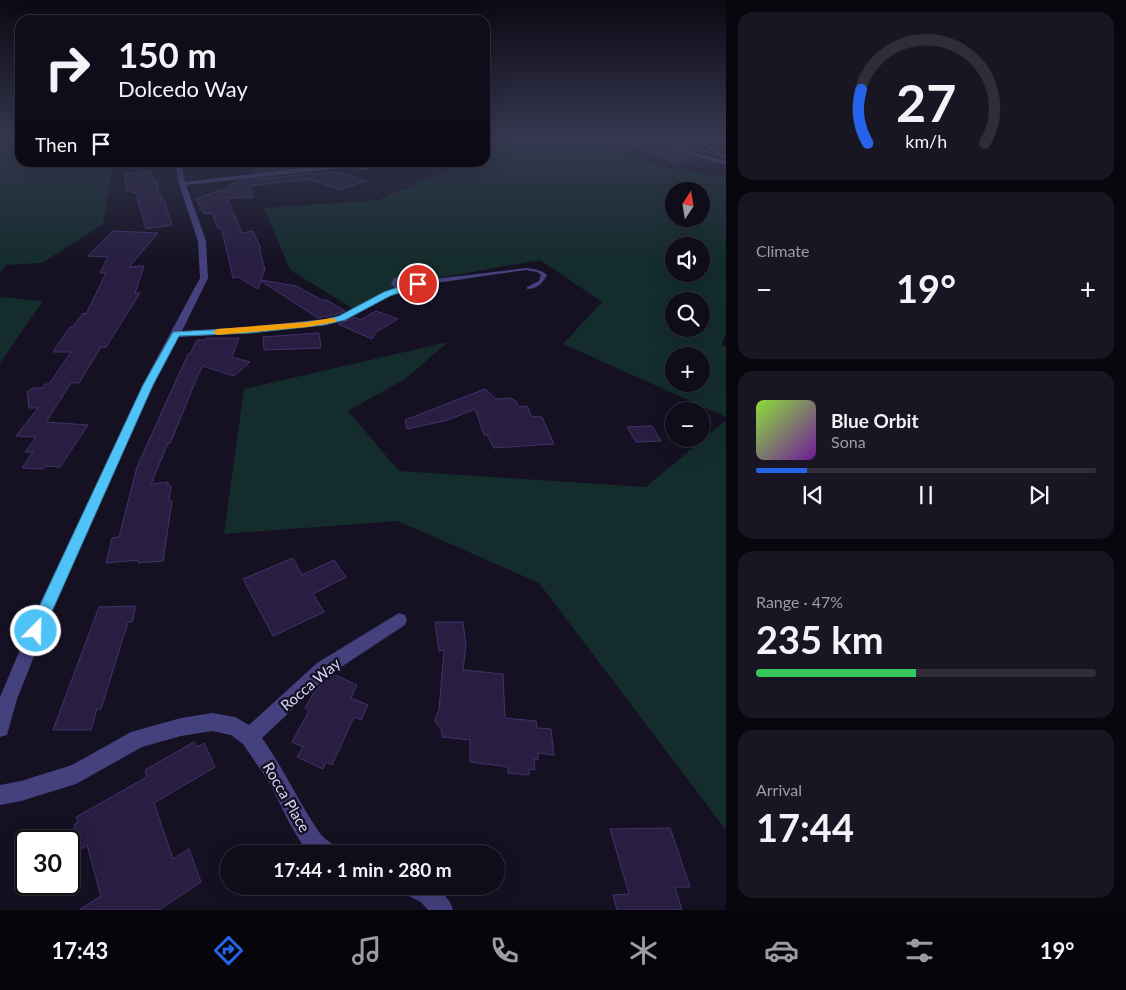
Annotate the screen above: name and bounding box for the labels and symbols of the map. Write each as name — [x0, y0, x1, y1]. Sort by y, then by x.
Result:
north arrow — [665, 182, 710, 228]
pin — [397, 263, 439, 305]
position arrow — [9, 604, 61, 656]
street label: Rocca Way — [276, 654, 344, 714]
street label: Rocca Place — [260, 759, 314, 835]
speed limit sign: 30 — [15, 830, 80, 895]

